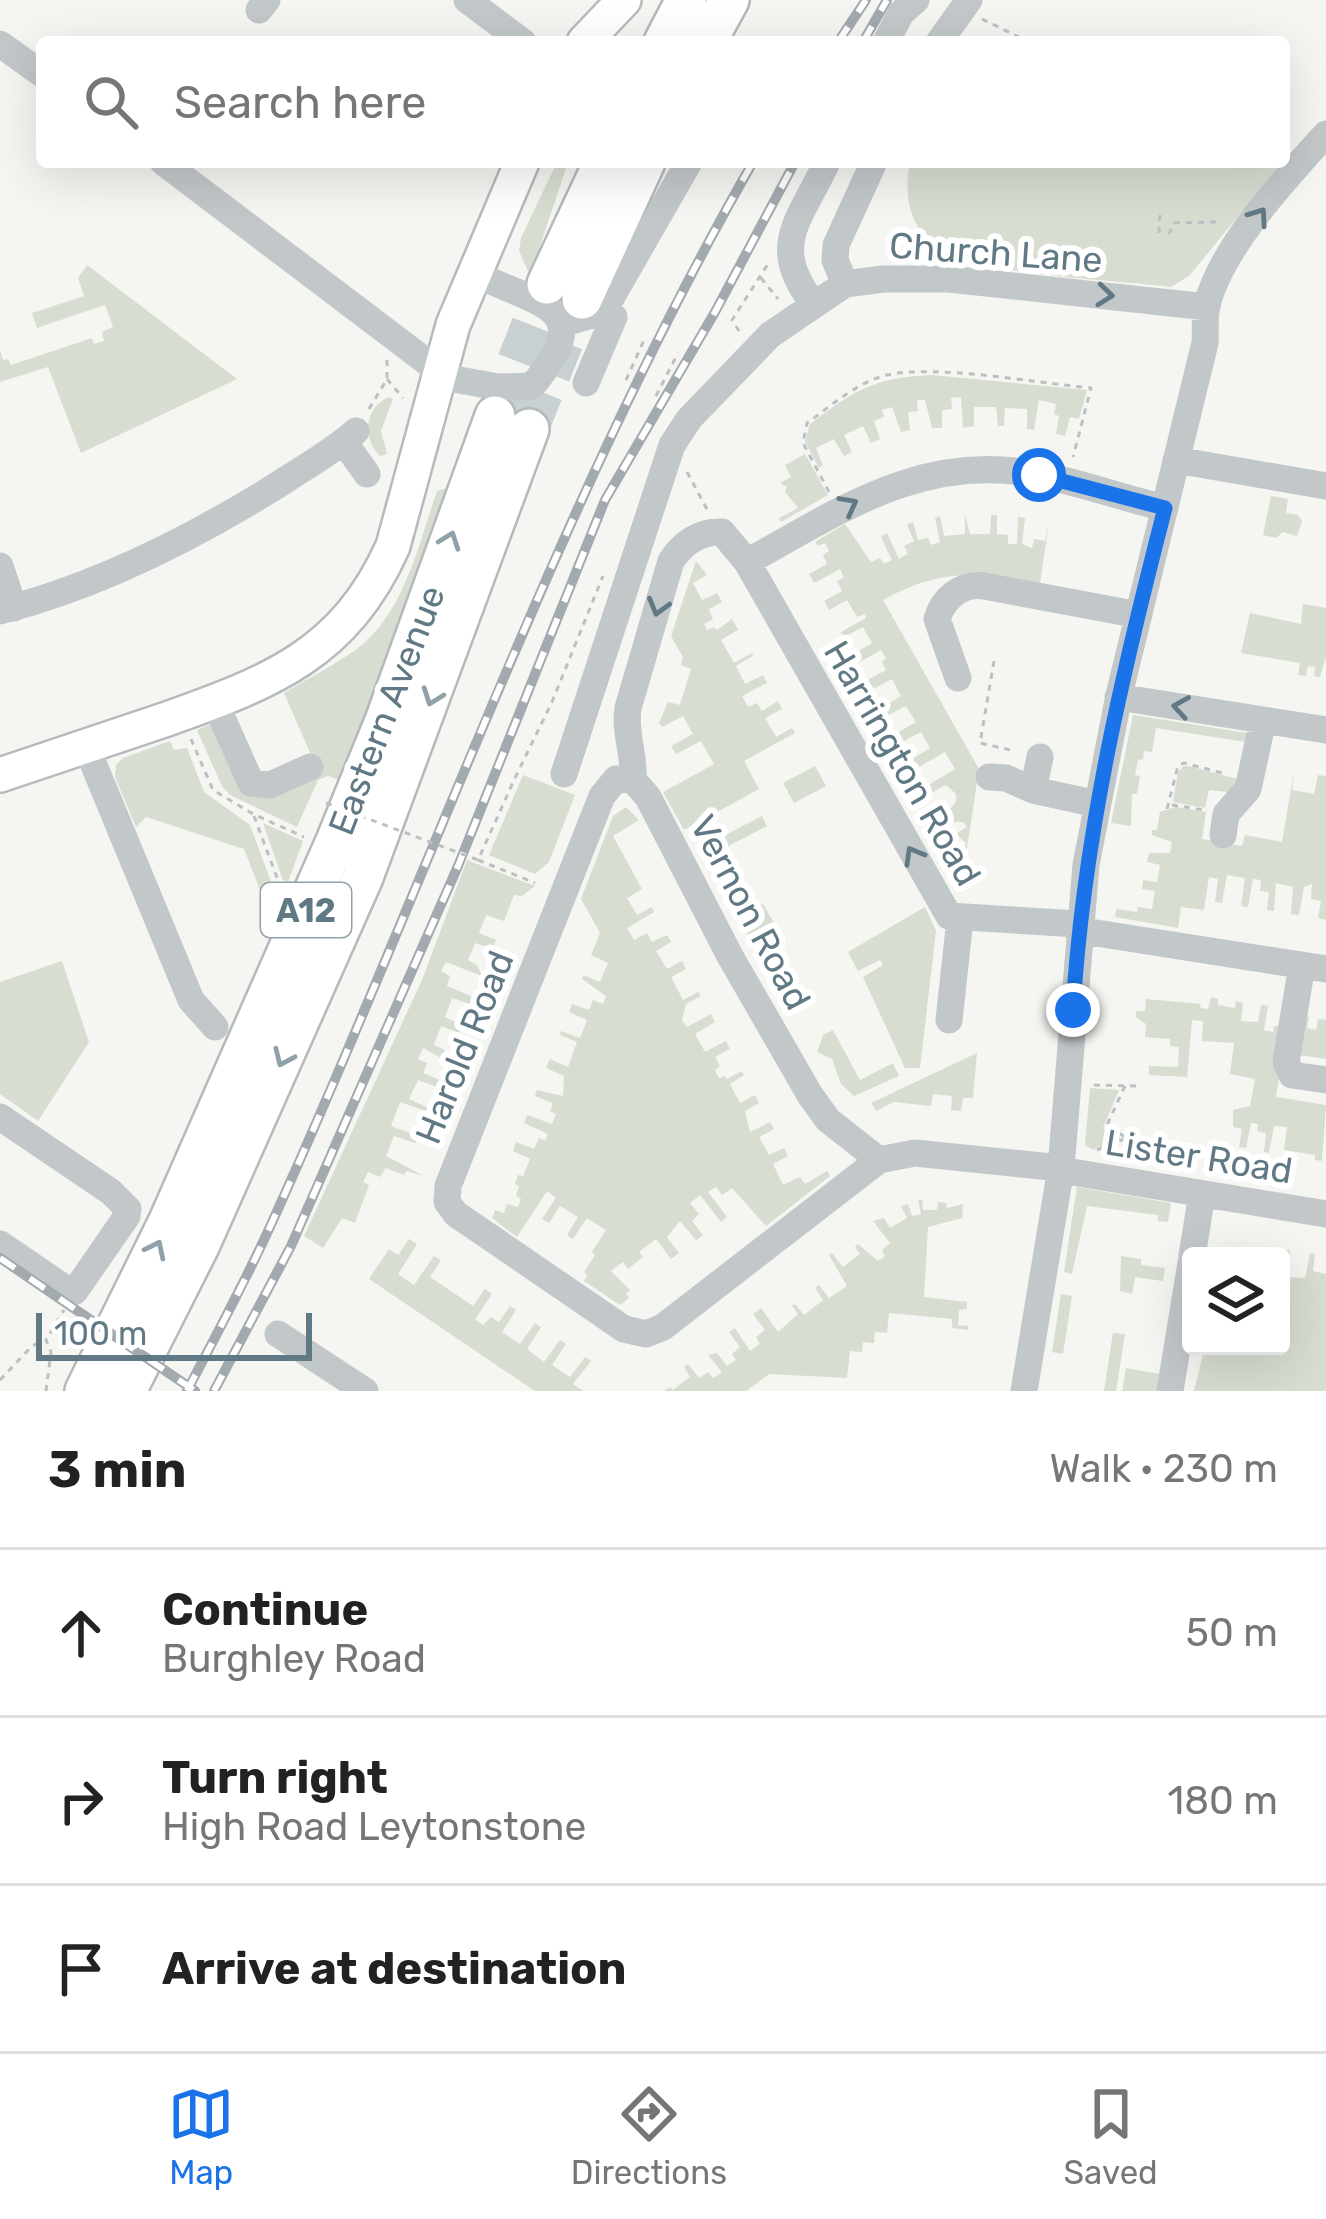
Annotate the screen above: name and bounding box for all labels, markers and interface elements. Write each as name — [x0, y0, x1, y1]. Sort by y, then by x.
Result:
search box — [36, 36, 1290, 168]
icon: search — [78, 69, 144, 135]
text: Search here — [174, 76, 426, 129]
one-way arrow — [1245, 207, 1267, 229]
street label: Church Lane — [888, 224, 1104, 281]
one-way arrow — [1095, 281, 1115, 307]
route start — [1012, 448, 1066, 502]
one-way arrow — [836, 496, 858, 519]
one-way arrow — [436, 530, 460, 551]
street label: Eastern Avenue — [319, 579, 454, 841]
one-way arrow — [647, 596, 672, 617]
street label: Harrington Road — [815, 633, 990, 893]
one-way arrow — [422, 686, 446, 707]
one-way arrow — [1171, 695, 1190, 721]
street label: Vernon Road — [681, 808, 820, 1017]
one-way arrow — [904, 846, 927, 868]
road number: A12 — [261, 883, 351, 937]
street label: Harold Road — [406, 945, 523, 1150]
route end — [1046, 983, 1100, 1037]
one-way arrow — [274, 1045, 297, 1067]
street label: Lister Road — [1102, 1121, 1295, 1192]
one-way arrow — [141, 1239, 164, 1261]
map controls — [1182, 1247, 1290, 1355]
button: layers — [1182, 1247, 1290, 1355]
scale bar — [36, 1307, 312, 1360]
text: 100 m — [54, 1314, 147, 1353]
text: 3 min — [48, 1439, 187, 1500]
text: Walk · 230 m — [1050, 1446, 1278, 1492]
text: Continue — [162, 1583, 368, 1636]
icon: ahead — [48, 1600, 114, 1666]
text: 50 m — [1186, 1610, 1278, 1656]
text: Burghley Road — [162, 1636, 426, 1682]
text: Turn right — [162, 1751, 388, 1804]
icon: right — [48, 1768, 114, 1834]
text: 180 m — [1168, 1778, 1278, 1824]
text: High Road Leytonstone — [162, 1804, 586, 1850]
icon: arrive — [48, 1936, 114, 2002]
text: Arrive at destination — [162, 1942, 627, 1995]
tab: Map — [168, 2081, 234, 2192]
tab: Directions — [571, 2081, 727, 2192]
tab: Saved — [1064, 2081, 1158, 2192]

